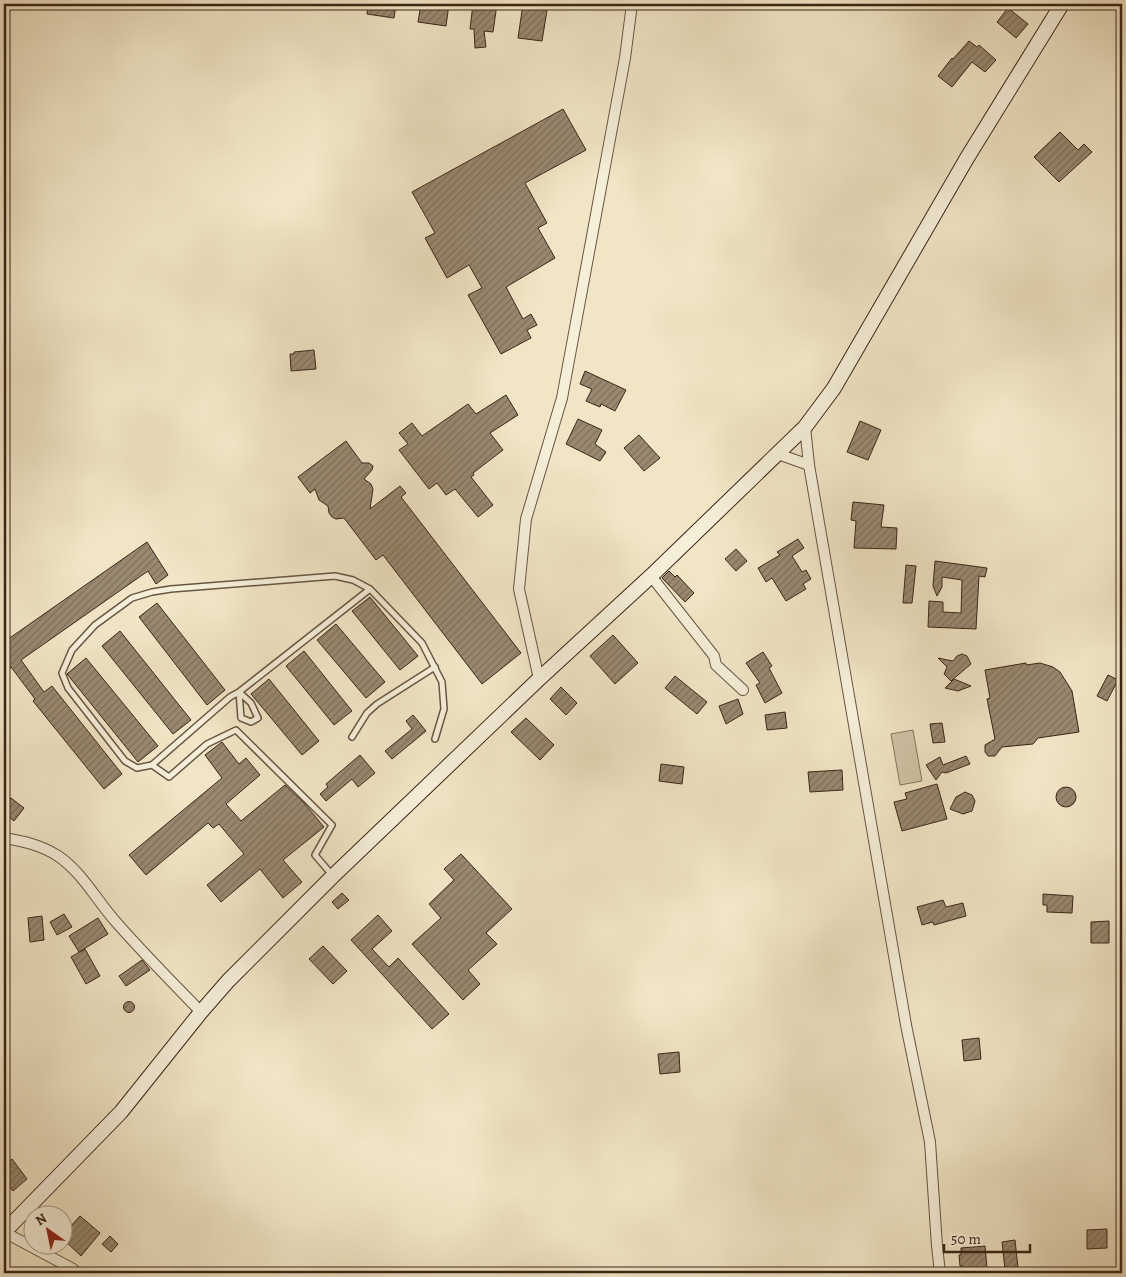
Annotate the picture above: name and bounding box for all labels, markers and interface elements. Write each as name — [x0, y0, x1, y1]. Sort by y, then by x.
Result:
north arrow — [22, 1204, 72, 1254]
text: N — [32, 1209, 51, 1230]
scale bar — [944, 1222, 1030, 1254]
text: 50 m — [951, 1229, 981, 1249]

